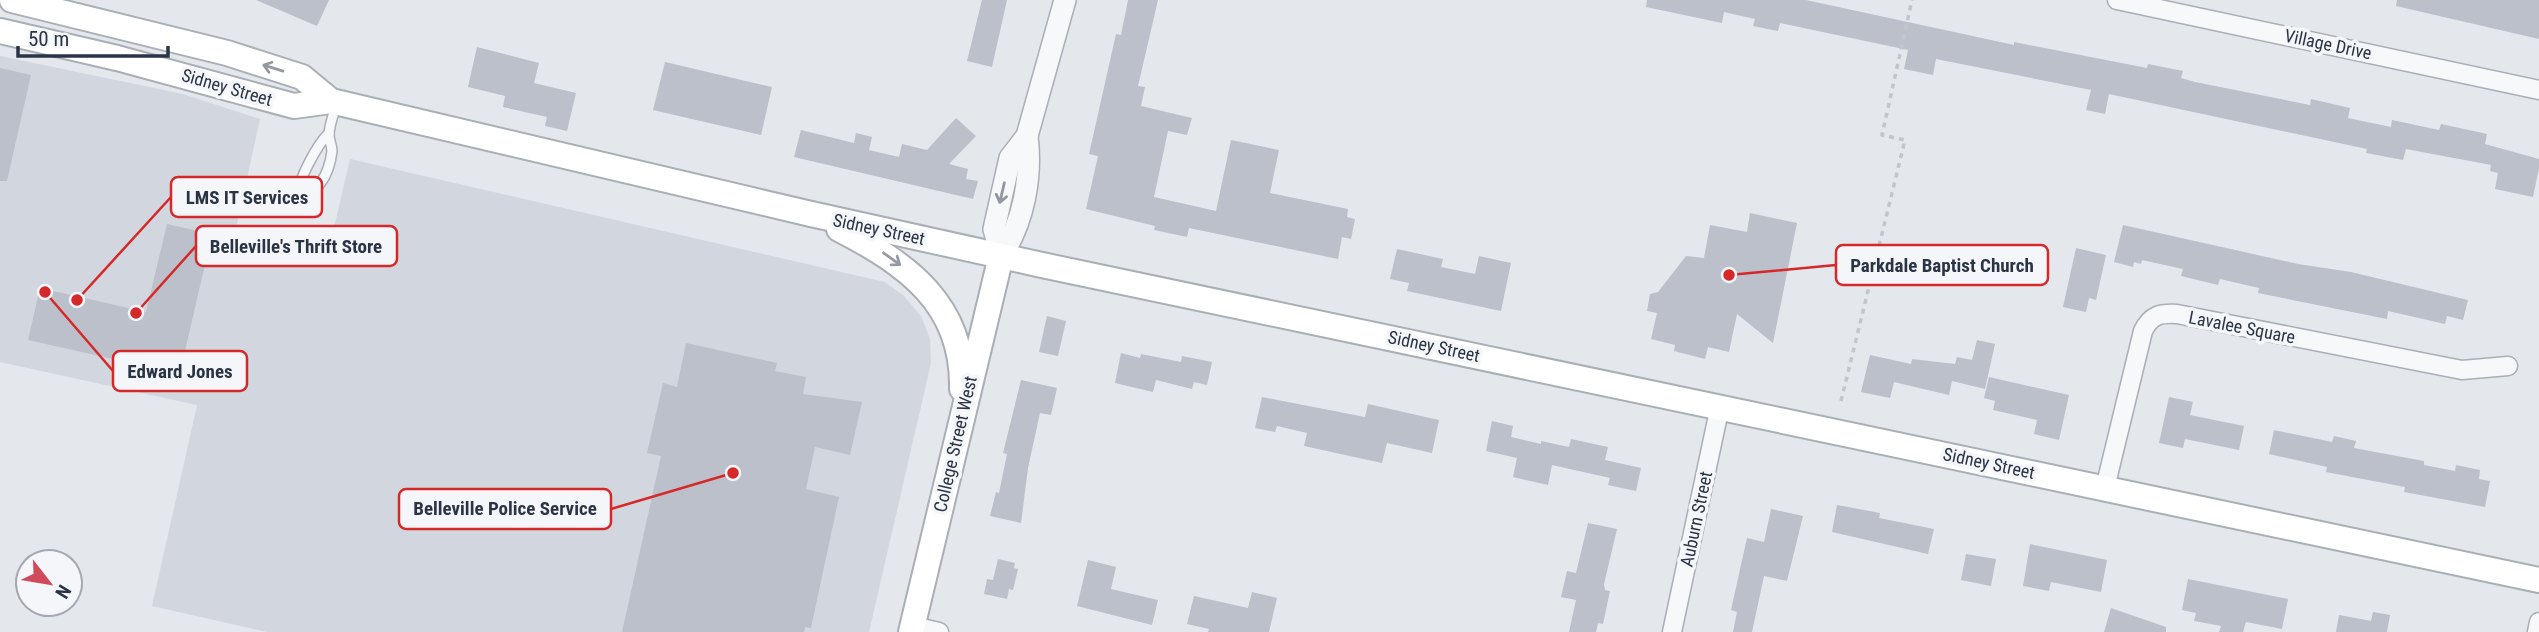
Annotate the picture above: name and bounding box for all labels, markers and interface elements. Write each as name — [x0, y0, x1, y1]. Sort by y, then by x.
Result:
scale bar — [18, 14, 168, 58]
street label: Village Drive — [2283, 25, 2373, 63]
text: 50 m — [28, 27, 69, 51]
one-way arrow — [262, 60, 284, 73]
street label: Sidney Street — [179, 64, 275, 110]
callout: LMS IT Services — [171, 177, 322, 217]
one-way arrow — [995, 181, 1008, 204]
text: LMS IT Services — [186, 186, 308, 209]
street label: Sidney Street — [831, 209, 927, 249]
callout: Belleville's Thrift Store — [196, 226, 397, 266]
text: Belleville's Thrift Store — [210, 235, 382, 258]
callout: Parkdale Baptist Church — [1836, 245, 2048, 285]
one-way arrow — [882, 251, 901, 266]
text: Parkdale Baptist Church — [1850, 254, 2034, 277]
street label: Lavalee Square — [2187, 306, 2297, 348]
street label: Sidney Street — [1386, 326, 1482, 366]
callout: Edward Jones — [113, 351, 247, 391]
text: Edward Jones — [127, 360, 233, 383]
street label: College Street West — [929, 374, 981, 514]
street label: Sidney Street — [1941, 443, 2037, 483]
street label: Auburn Street — [1676, 469, 1716, 569]
callout: Belleville Police Service — [399, 489, 611, 529]
text: Belleville Police Service — [413, 497, 597, 520]
north arrow — [14, 548, 84, 618]
text: N — [50, 581, 76, 602]

